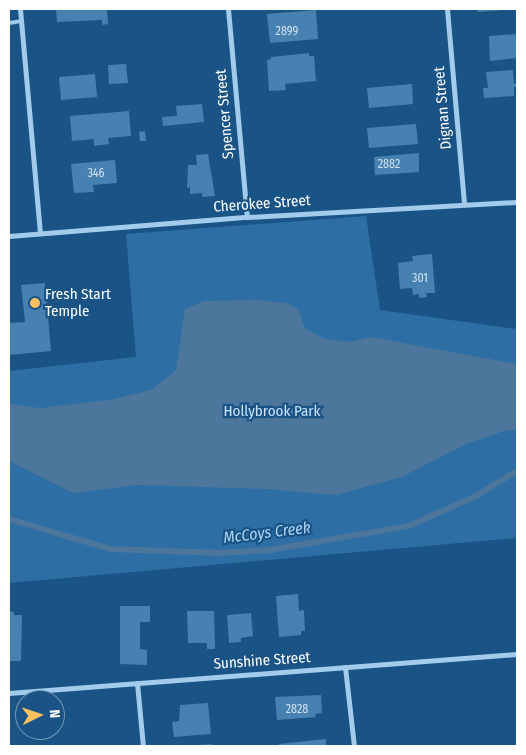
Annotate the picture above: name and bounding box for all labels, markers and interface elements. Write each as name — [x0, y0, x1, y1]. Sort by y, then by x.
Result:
house number: 2899 — [276, 25, 298, 39]
street label: Dignan Street — [430, 66, 456, 150]
street label: Spencer Street — [212, 68, 238, 160]
house number: 2882 — [378, 158, 400, 172]
house number: 346 — [87, 167, 105, 181]
street label: Cherokee Street — [213, 192, 311, 216]
house number: 301 — [412, 272, 428, 286]
place label: Fresh Start Temple — [45, 285, 111, 320]
marker: Fresh Start Temple — [29, 297, 41, 309]
park label: Hollybrook Park — [223, 403, 321, 421]
water label: McCoys Creek — [222, 518, 312, 548]
street label: Sunshine Street — [213, 649, 311, 673]
north arrow — [15, 690, 65, 740]
house number: 2828 — [286, 703, 308, 717]
text: N — [46, 709, 63, 719]

